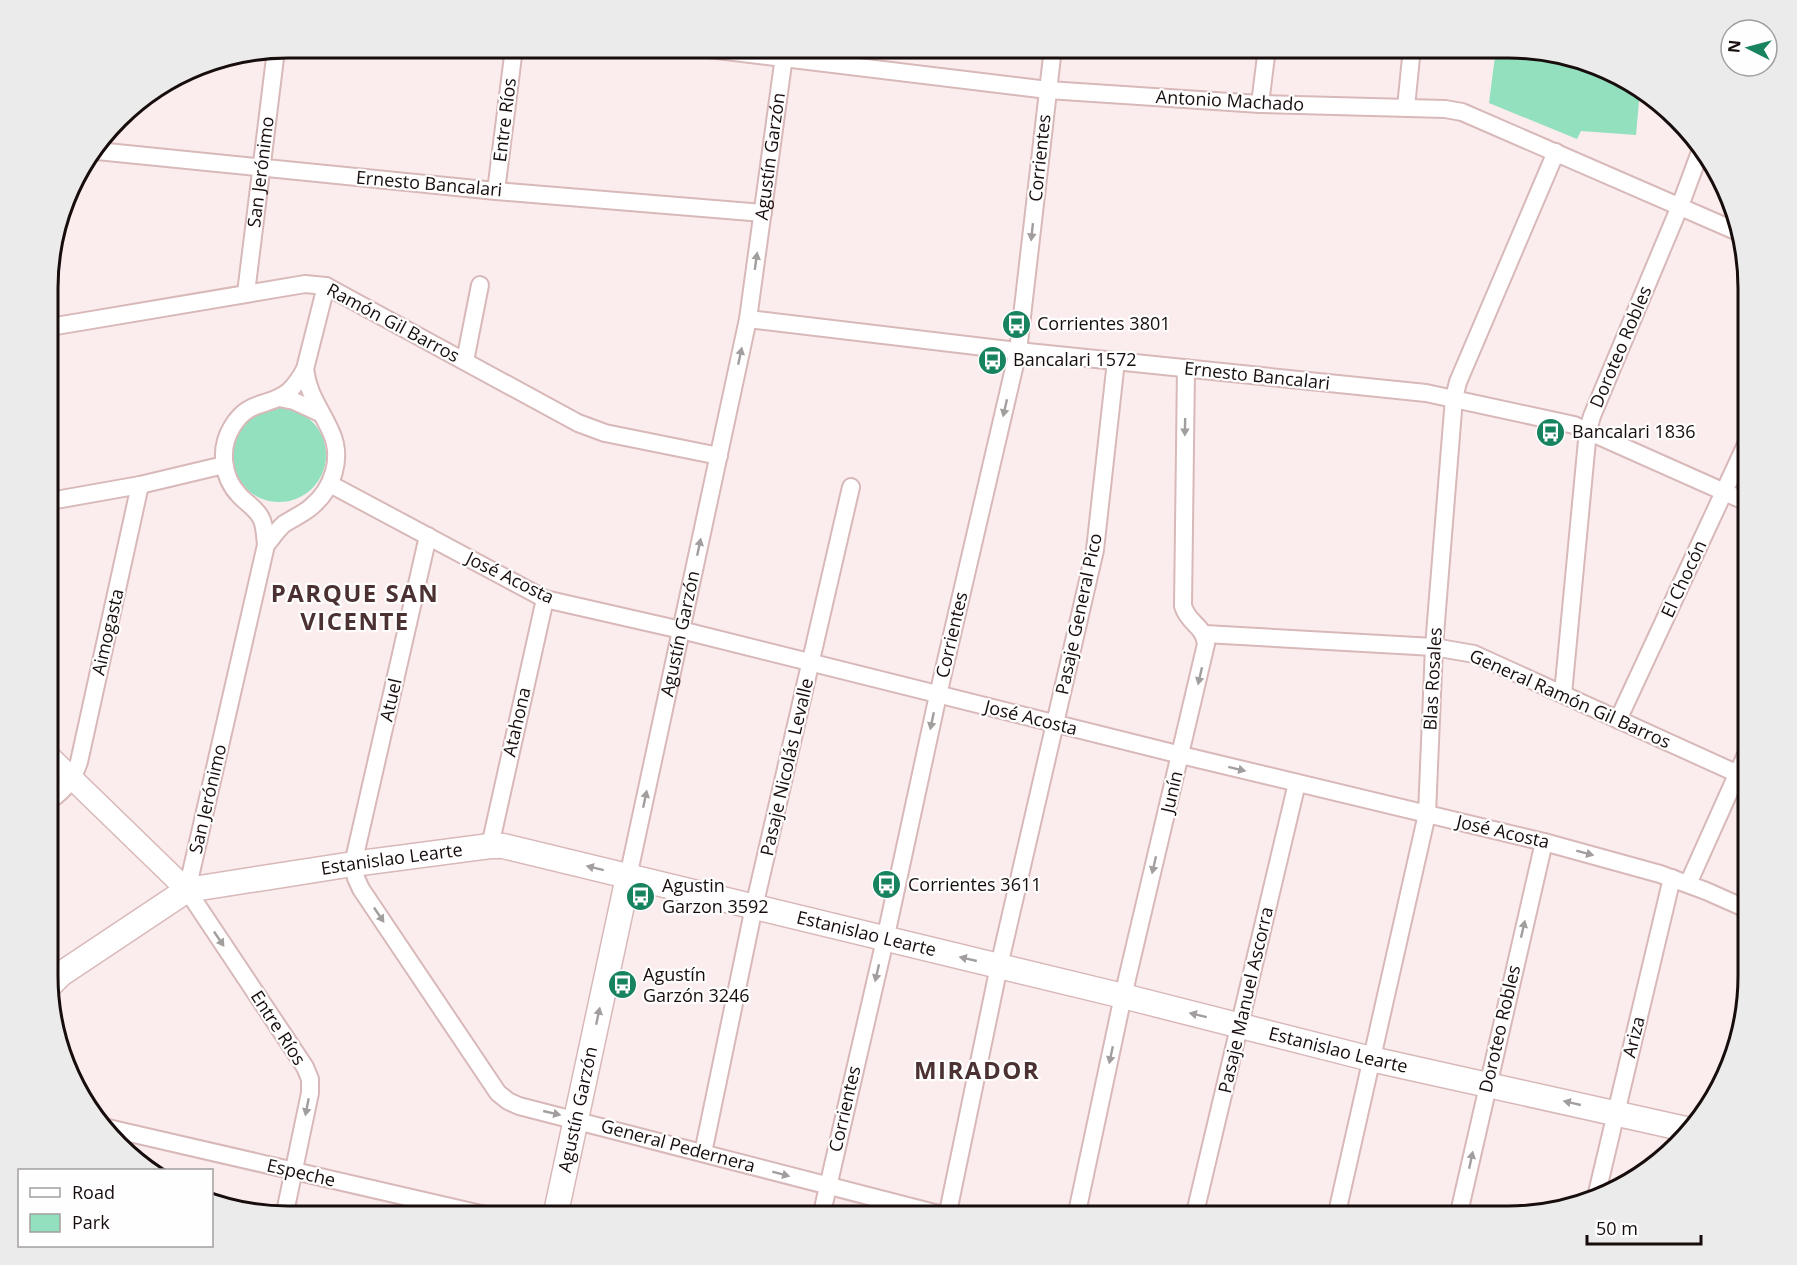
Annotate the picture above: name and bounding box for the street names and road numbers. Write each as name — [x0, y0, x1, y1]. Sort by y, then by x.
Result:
street label: Entre Ríos — [487, 76, 521, 163]
street label: Antonio Machado — [1155, 84, 1305, 116]
street label: Agustín Garzón — [749, 91, 790, 221]
street label: Corrientes — [1022, 113, 1056, 203]
street label: San Jerónimo — [241, 115, 279, 229]
street label: Ernesto Bancalari — [355, 165, 503, 201]
street label: Ramón Gil Barros — [323, 277, 464, 367]
street label: Doroteo Robles — [1584, 282, 1657, 411]
street label: Ernesto Bancalari — [1183, 355, 1331, 395]
street label: Pasaje General Pico — [1049, 531, 1107, 697]
street label: El Chocón — [1655, 536, 1711, 621]
street label: José Acosta — [461, 545, 558, 609]
street label: Agustín Garzón — [654, 568, 705, 699]
street label: Aimogasta — [85, 586, 129, 677]
street label: Corrientes — [929, 589, 973, 680]
street label: Blas Rosales — [1417, 627, 1447, 731]
street label: General Ramón Gil Barros — [1466, 643, 1675, 753]
street label: Atuel — [373, 676, 407, 724]
street label: Pasaje Nicolás Levalle — [754, 676, 818, 858]
street label: Atahona — [496, 685, 536, 759]
street label: José Acosta — [980, 693, 1080, 740]
street label: San Jerónimo — [183, 742, 231, 856]
street label: Junín — [1154, 768, 1187, 817]
street label: José Acosta — [1452, 808, 1552, 853]
street label: Estanislao Learte — [319, 837, 464, 880]
street label: Estanislao Learte — [794, 904, 939, 961]
street label: Pasaje Manuel Ascorra — [1212, 904, 1278, 1095]
street label: Doroteo Robles — [1473, 963, 1525, 1095]
street label: Entre Ríos — [246, 985, 312, 1069]
street label: Ariza — [1616, 1014, 1650, 1060]
street label: Estanislao Learte — [1266, 1020, 1410, 1078]
street label: Agustín Garzón — [552, 1044, 602, 1174]
street label: Corrientes — [822, 1063, 866, 1154]
street label: General Pedernera — [598, 1113, 758, 1177]
street label: Espeche — [265, 1153, 338, 1192]

